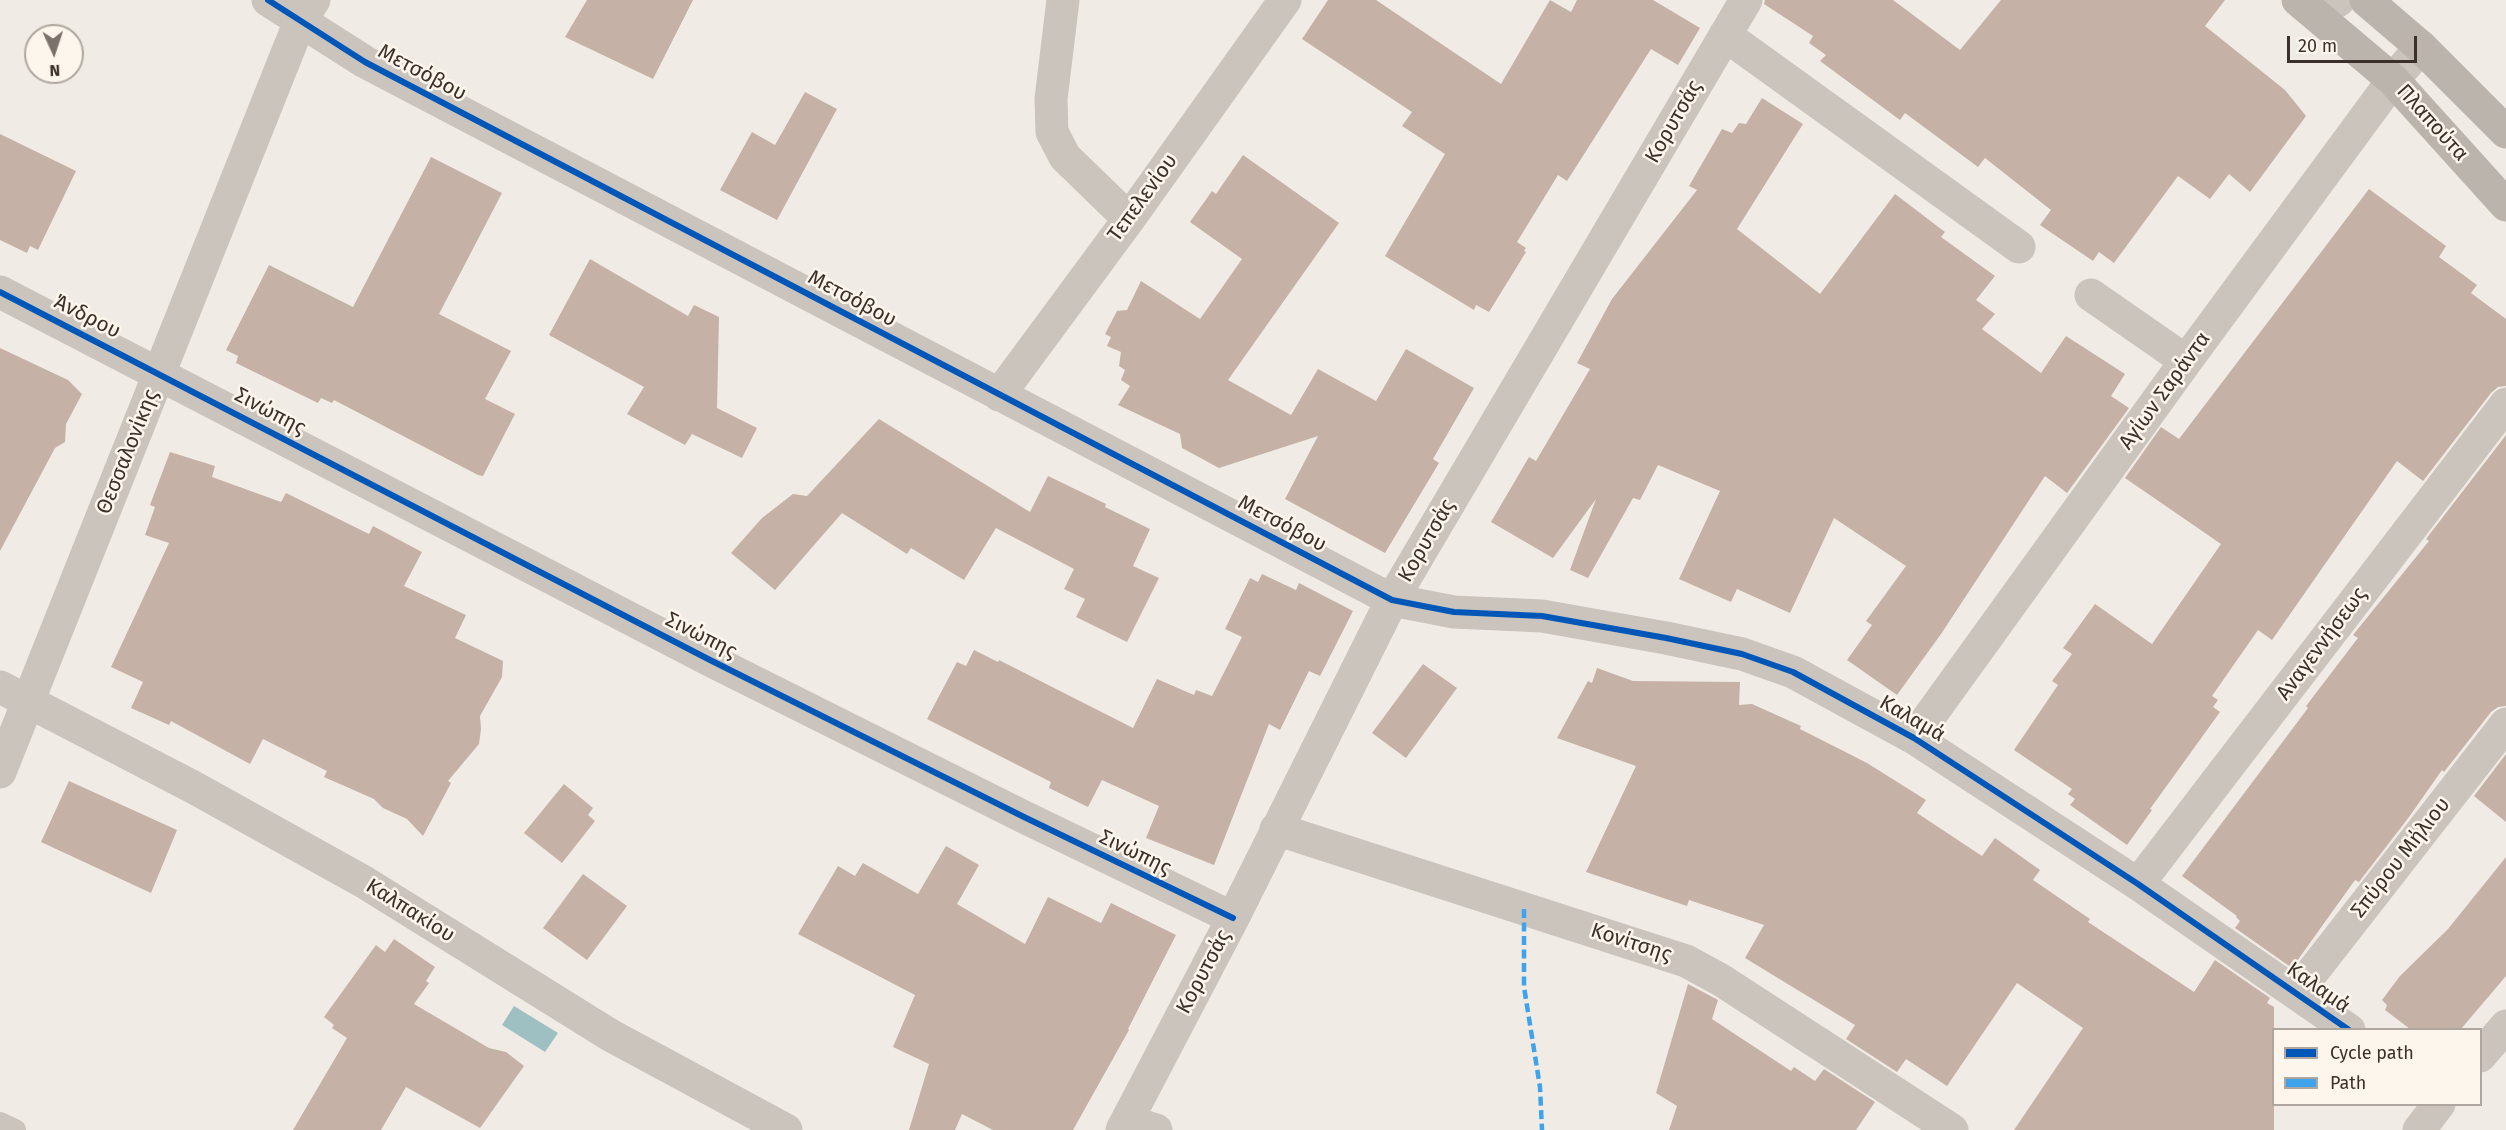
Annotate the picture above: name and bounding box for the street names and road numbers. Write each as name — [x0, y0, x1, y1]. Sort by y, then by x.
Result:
street label: Μετσόβου — [373, 39, 471, 107]
street label: Κορυτσάς — [1640, 76, 1708, 168]
street label: Πλαπούτα — [2391, 79, 2473, 167]
street label: Τεπελενίου — [1103, 149, 1183, 247]
street label: Μετσόβου — [803, 265, 901, 333]
street label: Άνδρου — [50, 290, 124, 344]
street label: Αγίων Σαράντα — [2114, 327, 2216, 455]
street label: Σινώπης — [230, 383, 310, 441]
street label: Θεσσαλονίκης — [92, 386, 164, 518]
street label: Μετσόβου — [1233, 490, 1331, 558]
street label: Κορυτσάς — [1393, 495, 1461, 587]
street label: Αναγεννήσεως — [2271, 583, 2373, 705]
street label: Σινώπης — [661, 607, 741, 665]
street label: Καλαμά — [1875, 690, 1949, 748]
street label: Σπύρου Μήλιου — [2346, 793, 2456, 923]
street label: Σινώπης — [1095, 825, 1175, 881]
street label: Καλπακίου — [361, 874, 459, 948]
street label: Κονίτσης — [1587, 918, 1675, 968]
street label: Κορυτσάς — [1171, 926, 1237, 1018]
street label: Καλαμά — [2281, 957, 2355, 1019]

